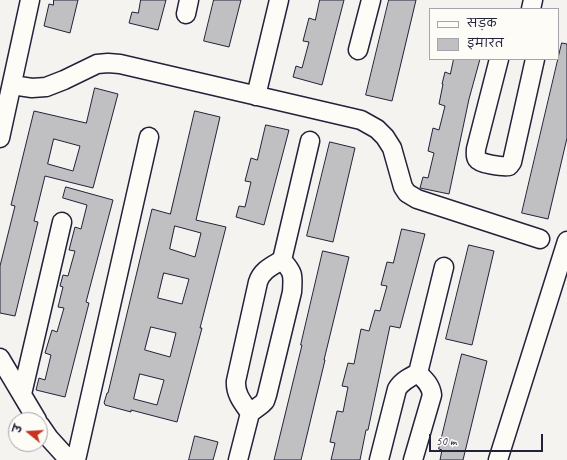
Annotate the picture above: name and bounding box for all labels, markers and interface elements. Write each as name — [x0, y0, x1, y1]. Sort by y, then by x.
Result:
legend — [429, 8, 559, 60]
text: सड़क — [467, 15, 497, 31]
text: इमारत — [467, 35, 504, 51]
north arrow — [8, 412, 48, 452]
text: उ — [10, 423, 25, 434]
scale bar — [431, 426, 545, 452]
text: 50 m — [436, 433, 456, 449]

